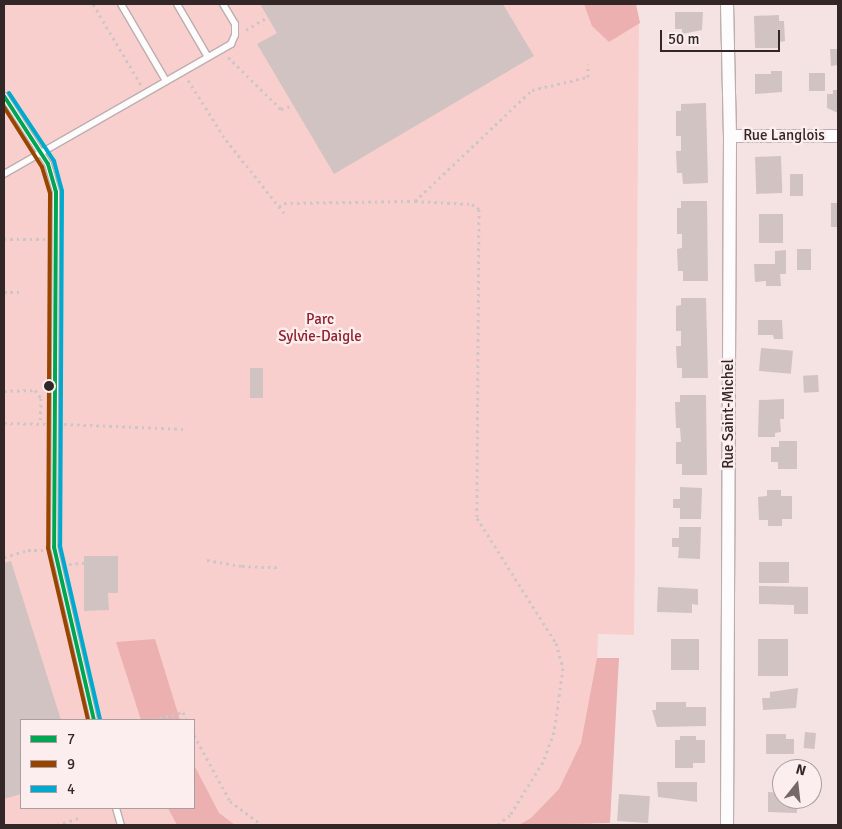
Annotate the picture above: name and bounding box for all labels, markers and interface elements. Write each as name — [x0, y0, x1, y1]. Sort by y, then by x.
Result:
scale bar — [662, 20, 782, 52]
text: 50 m — [668, 30, 699, 48]
street label: Rue Langlois — [743, 127, 825, 145]
park label: Parc Sylvie-Daigle — [278, 310, 362, 345]
street label: Rue Saint-Michel — [720, 359, 738, 469]
unlabelled marker — [44, 381, 54, 391]
legend — [20, 719, 195, 809]
text: 7 — [67, 730, 75, 748]
text: 9 — [67, 755, 75, 773]
north arrow — [772, 759, 822, 809]
text: N — [794, 761, 808, 780]
text: 4 — [67, 780, 75, 798]

